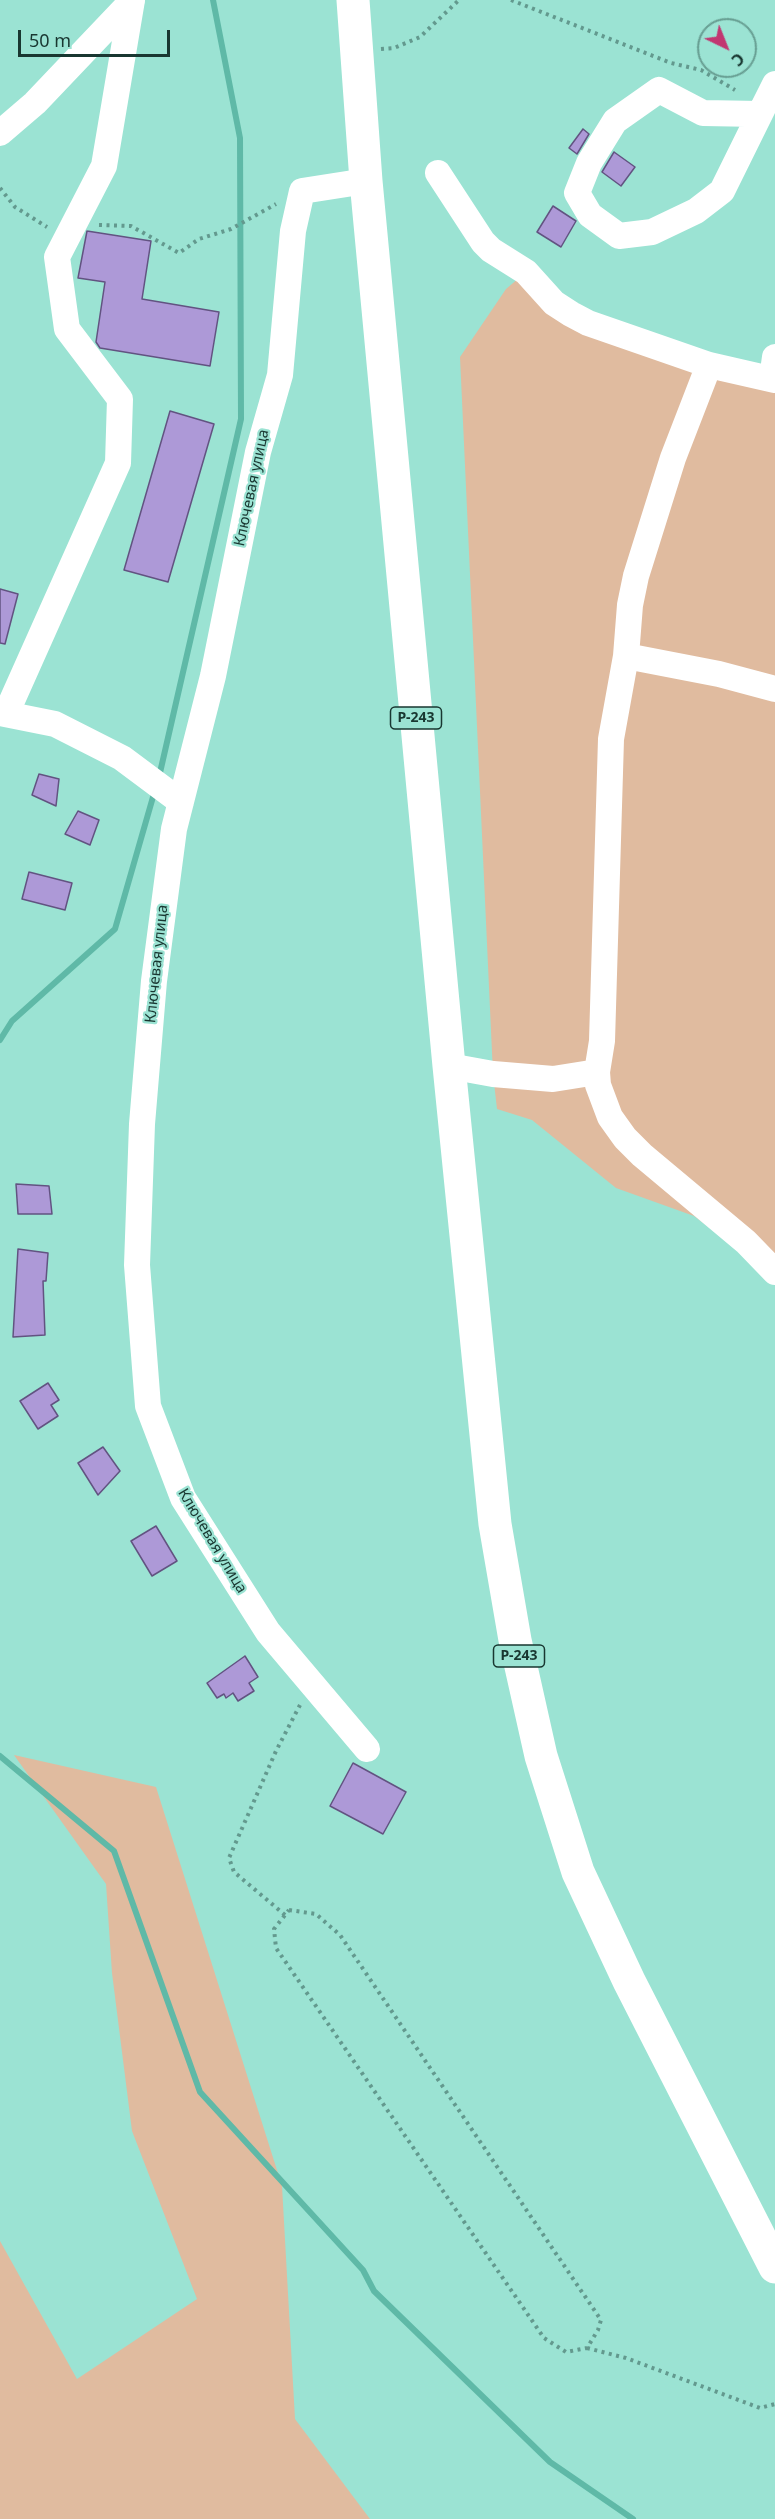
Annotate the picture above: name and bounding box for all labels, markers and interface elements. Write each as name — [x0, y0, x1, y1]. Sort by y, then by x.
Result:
scale bar — [21, 18, 172, 56]
north arrow — [697, 18, 757, 78]
text: 50 m — [29, 28, 71, 52]
text: С — [727, 48, 749, 71]
street label: Ключевая улица — [231, 428, 273, 548]
road number: Р-243 — [390, 707, 442, 729]
street label: Ключевая улица — [142, 904, 172, 1024]
street label: Ключевая улица — [174, 1485, 250, 1597]
road number: Р-243 — [494, 1645, 544, 1667]

